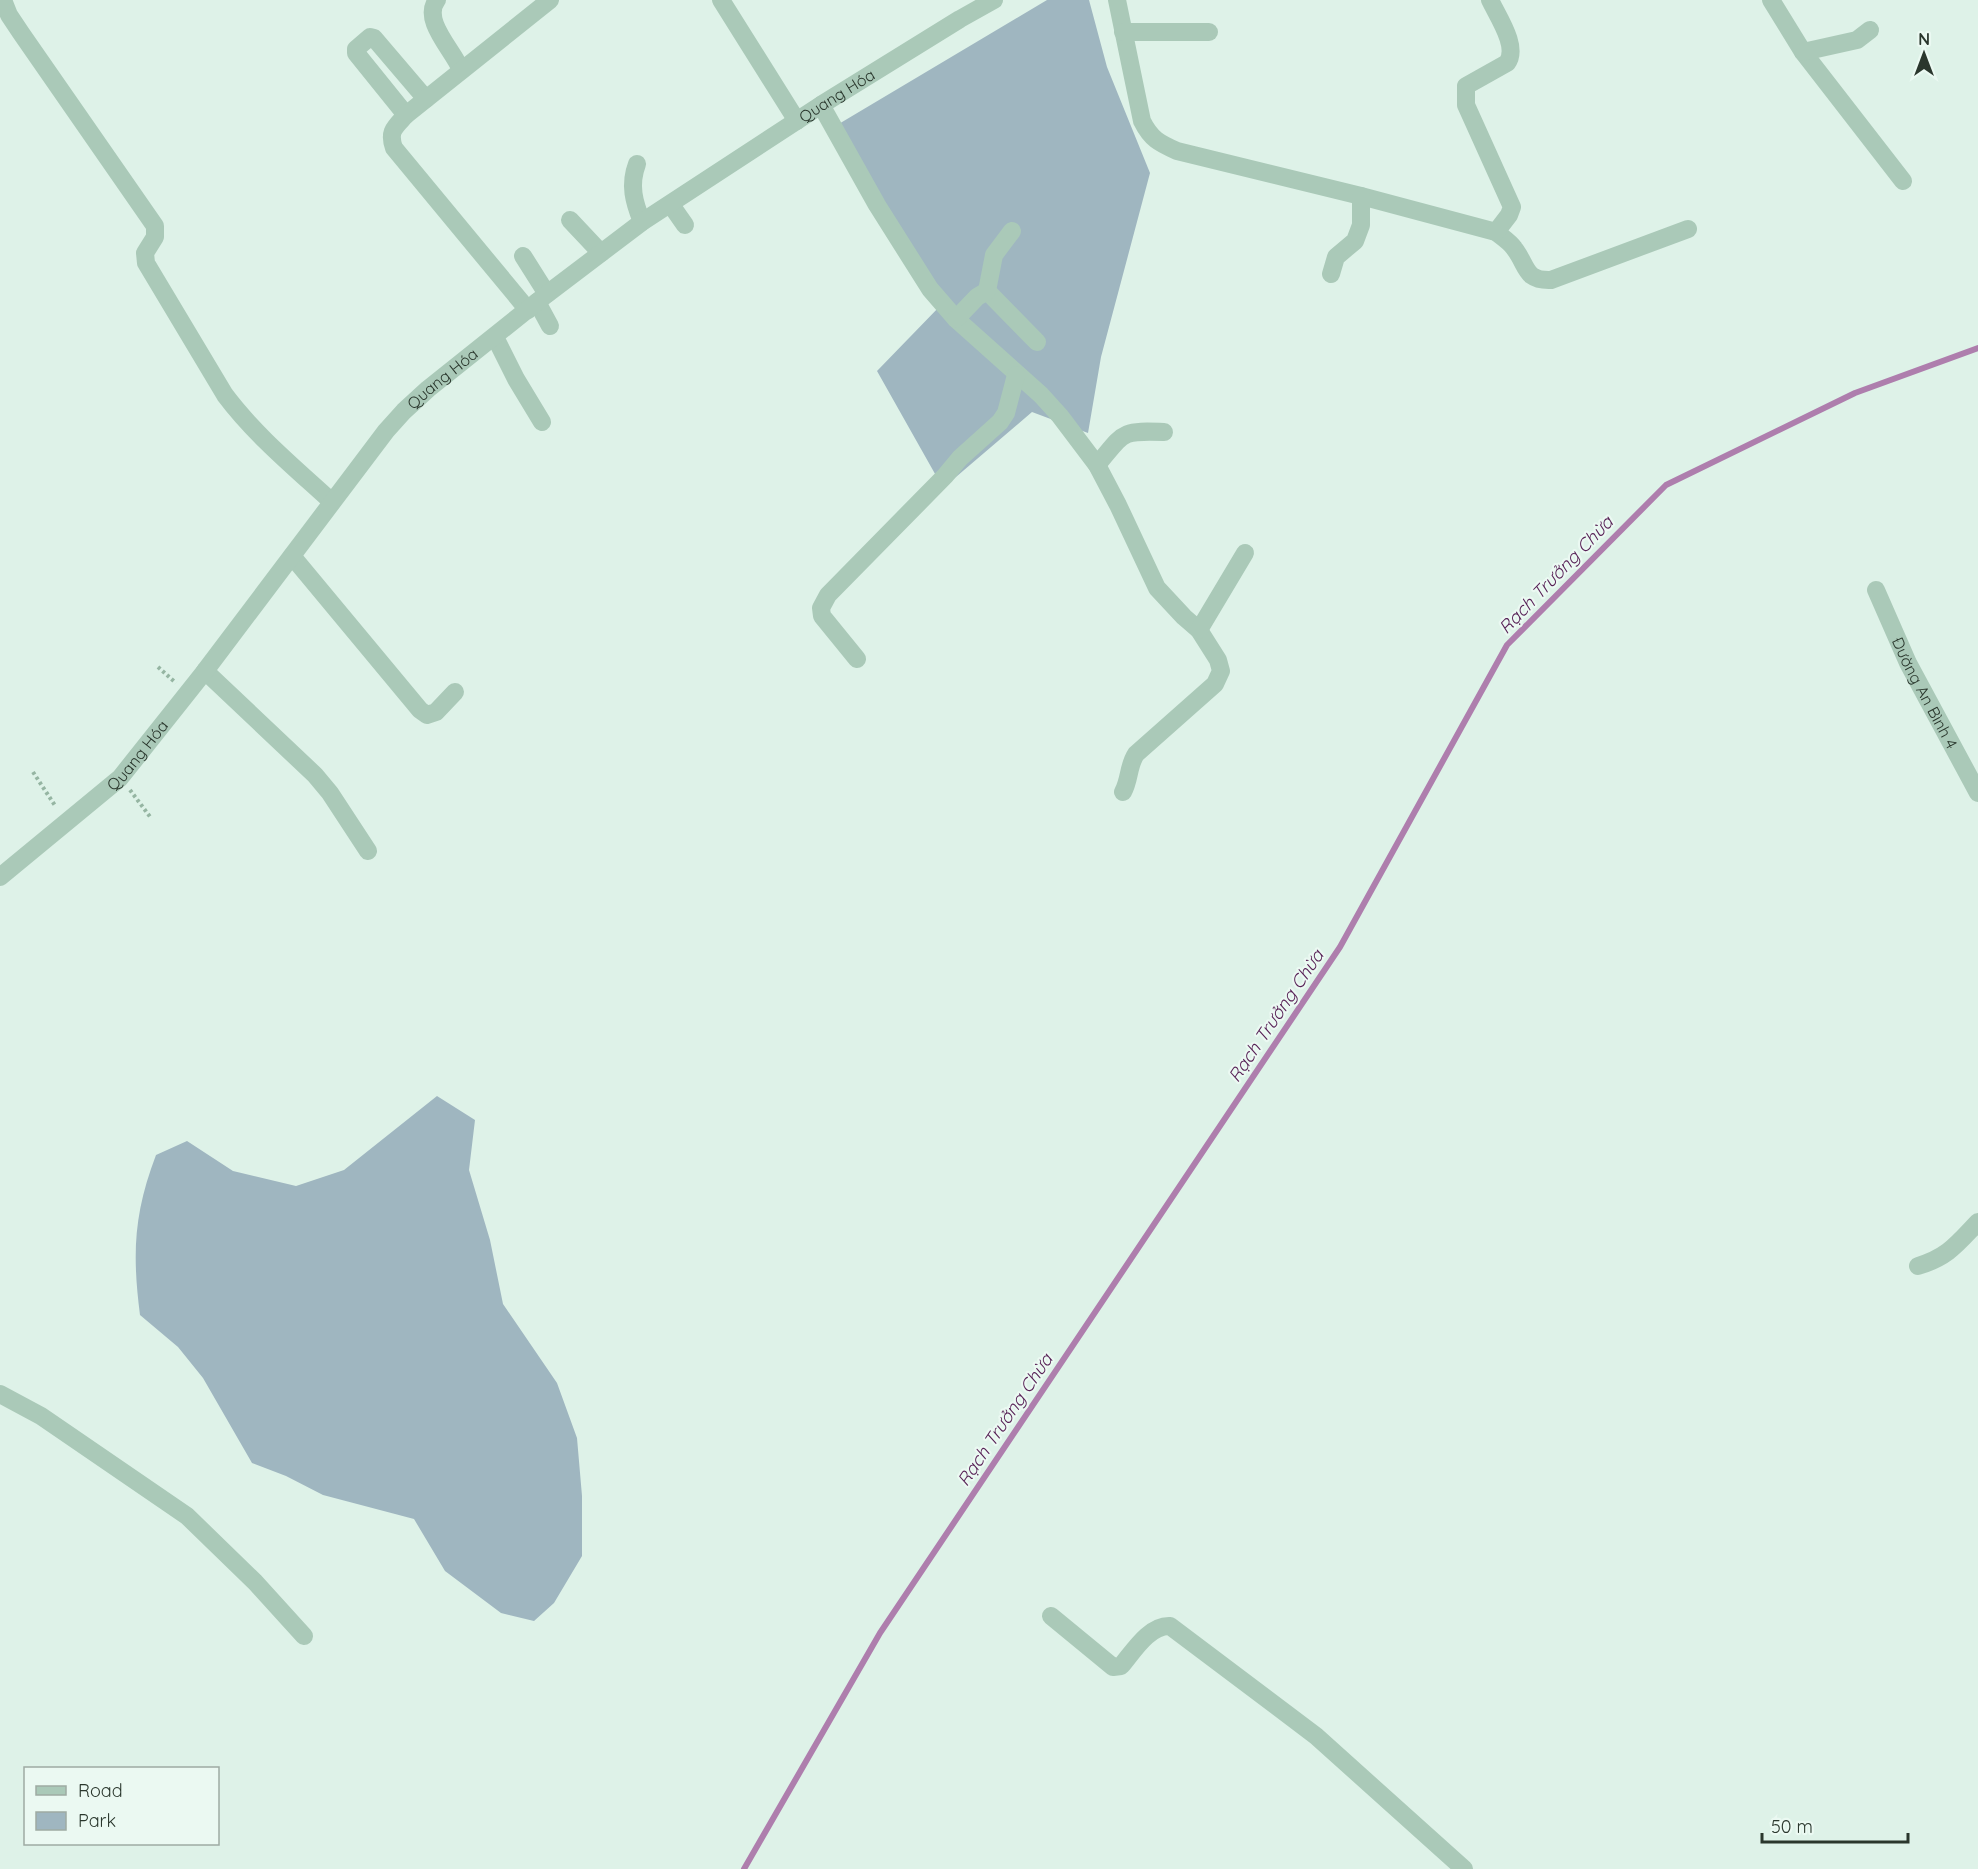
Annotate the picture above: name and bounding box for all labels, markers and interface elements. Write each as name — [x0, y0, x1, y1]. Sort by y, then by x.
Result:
north arrow — [1894, 24, 1954, 84]
text: N — [1918, 29, 1930, 49]
street label: Quang Hóa — [795, 64, 878, 127]
street label: Quang Hóa — [403, 343, 482, 413]
water label: Rạch Trưởng Chừa — [1494, 510, 1619, 638]
street label: Đường An Bình 4 — [1888, 634, 1962, 752]
street label: Quang Hóa — [103, 716, 172, 795]
water label: Rạch Trưởng Chừa — [1223, 944, 1329, 1086]
water label: Rạch Trưởng Chừa — [952, 1348, 1058, 1490]
legend — [24, 1767, 219, 1845]
text: Road — [78, 1779, 123, 1802]
scale bar — [1762, 1806, 1908, 1844]
text: Park — [78, 1809, 116, 1832]
text: 50 m — [1771, 1815, 1813, 1838]

